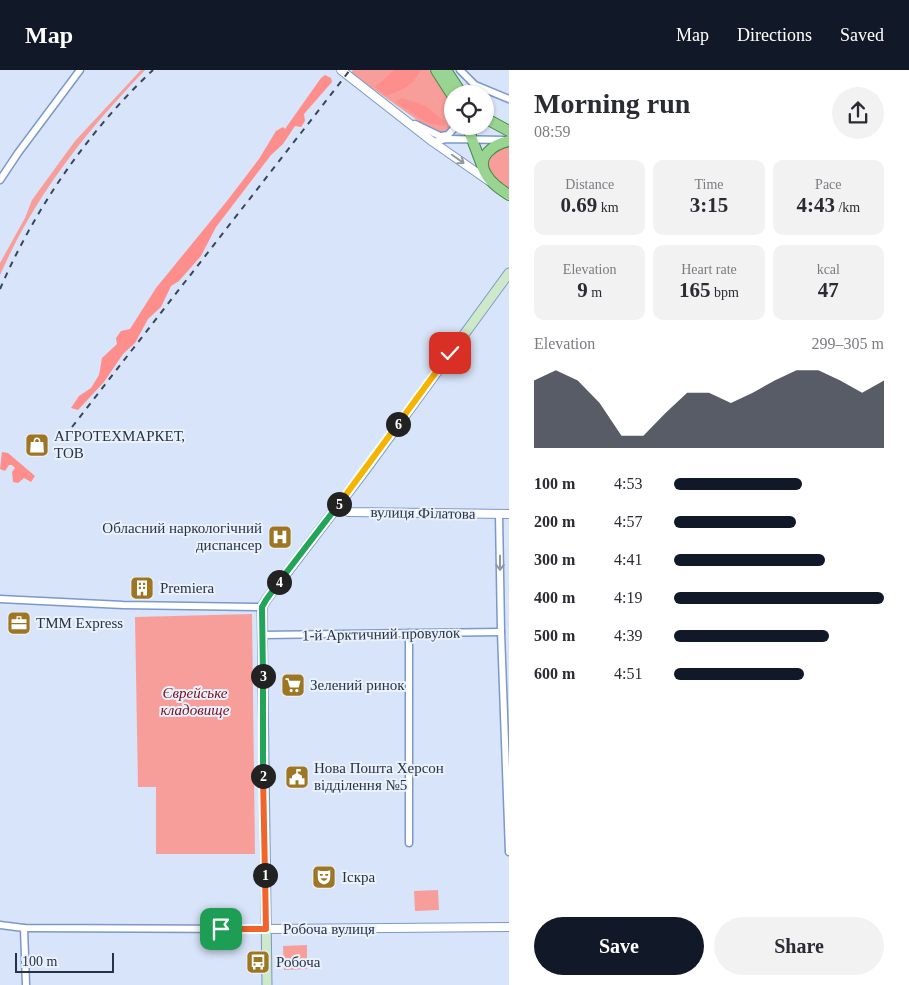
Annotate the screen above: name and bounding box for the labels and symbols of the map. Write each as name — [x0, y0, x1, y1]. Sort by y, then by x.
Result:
one-way arrow — [450, 154, 464, 165]
pin — [429, 332, 471, 374]
pin: 6 — [386, 412, 410, 436]
place label: АГРОТЕХМАРКЕТ, ТОВ — [54, 428, 185, 461]
shop icon: АГРОТЕХМАРКЕТ, ТОВ — [24, 432, 50, 458]
pin: 5 — [326, 492, 352, 516]
street label: вулиця Філатова — [370, 504, 476, 522]
place label: Обласний наркологічний диспансер — [102, 520, 262, 553]
hospital icon: Обласний наркологічний диспансер — [267, 524, 293, 550]
one-way arrow — [495, 554, 505, 571]
pin: 4 — [266, 570, 292, 594]
building icon: Premiera — [129, 575, 155, 601]
place label: Premiera — [160, 580, 214, 596]
office icon: TMM Express — [6, 610, 32, 636]
place label: TMM Express — [36, 615, 123, 631]
street label: 1-й Арктичний провулок — [302, 625, 461, 643]
pin: 3 — [250, 664, 276, 688]
supermarket icon: Зелений ринок — [280, 672, 306, 698]
place label: Зелений ринок — [310, 677, 405, 693]
park label: Єврейське кладовище — [161, 685, 230, 718]
place label: Нова Пошта Херсон відділення №5 — [314, 760, 444, 793]
pin: 2 — [250, 764, 276, 788]
public building icon: Нова Пошта Херсон відділення №5 — [284, 764, 310, 790]
pin: 1 — [252, 862, 278, 888]
theatre icon: Іскра — [311, 864, 337, 890]
place label: Іскра — [342, 869, 375, 885]
pin — [200, 908, 242, 950]
street label: Робоча вулиця — [283, 921, 375, 937]
bus stop icon: Робоча — [245, 949, 271, 975]
scale bar — [15, 950, 114, 973]
place label: Робоча — [276, 954, 321, 970]

